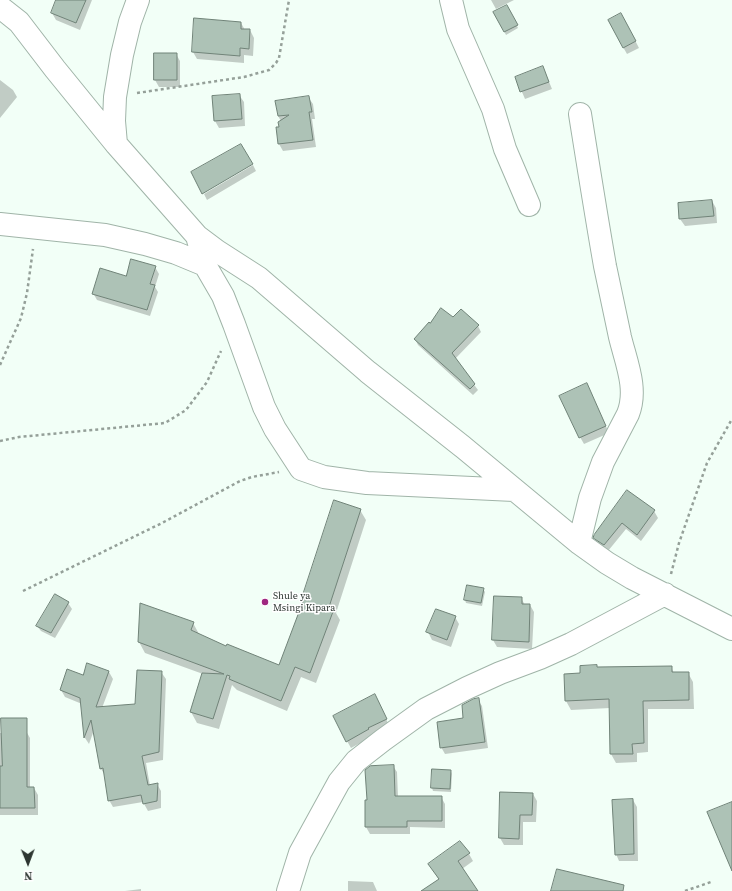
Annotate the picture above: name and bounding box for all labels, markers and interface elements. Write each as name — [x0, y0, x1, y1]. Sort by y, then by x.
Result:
place label: Shule ya Msingi Kipara — [273, 590, 335, 614]
marker: Shule ya Msingi Kipara — [260, 597, 270, 607]
north arrow — [8, 843, 48, 883]
text: N — [24, 868, 32, 883]

